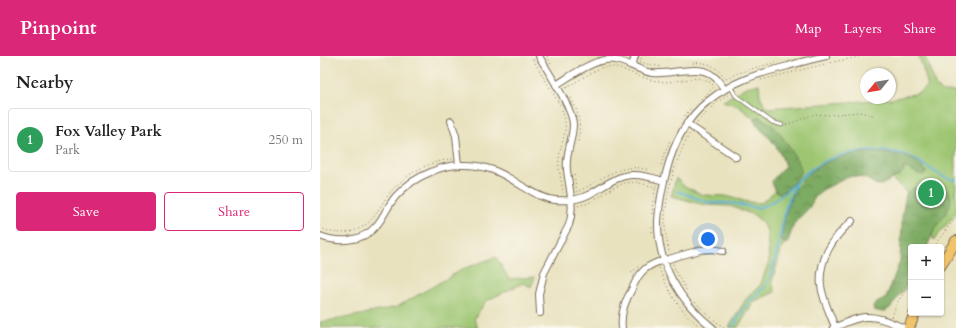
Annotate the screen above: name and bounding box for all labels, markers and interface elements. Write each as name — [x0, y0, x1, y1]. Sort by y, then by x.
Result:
text: Pinpoint — [20, 15, 97, 41]
text: Map — [795, 19, 822, 38]
text: Layers — [844, 19, 882, 38]
text: Share — [904, 19, 936, 38]
north arrow — [860, 68, 896, 104]
text: Nearby — [16, 71, 73, 94]
text: Fox Valley Park — [55, 121, 162, 141]
text: 1 — [27, 131, 33, 149]
text: 250 m — [269, 131, 303, 149]
text: Park — [55, 141, 80, 159]
pin: 1 — [918, 178, 944, 208]
button: Save — [16, 192, 156, 231]
button: Share — [164, 192, 304, 231]
your location — [698, 229, 718, 249]
map controls — [908, 244, 944, 316]
button: + — [908, 244, 944, 280]
button: − — [908, 280, 944, 316]

